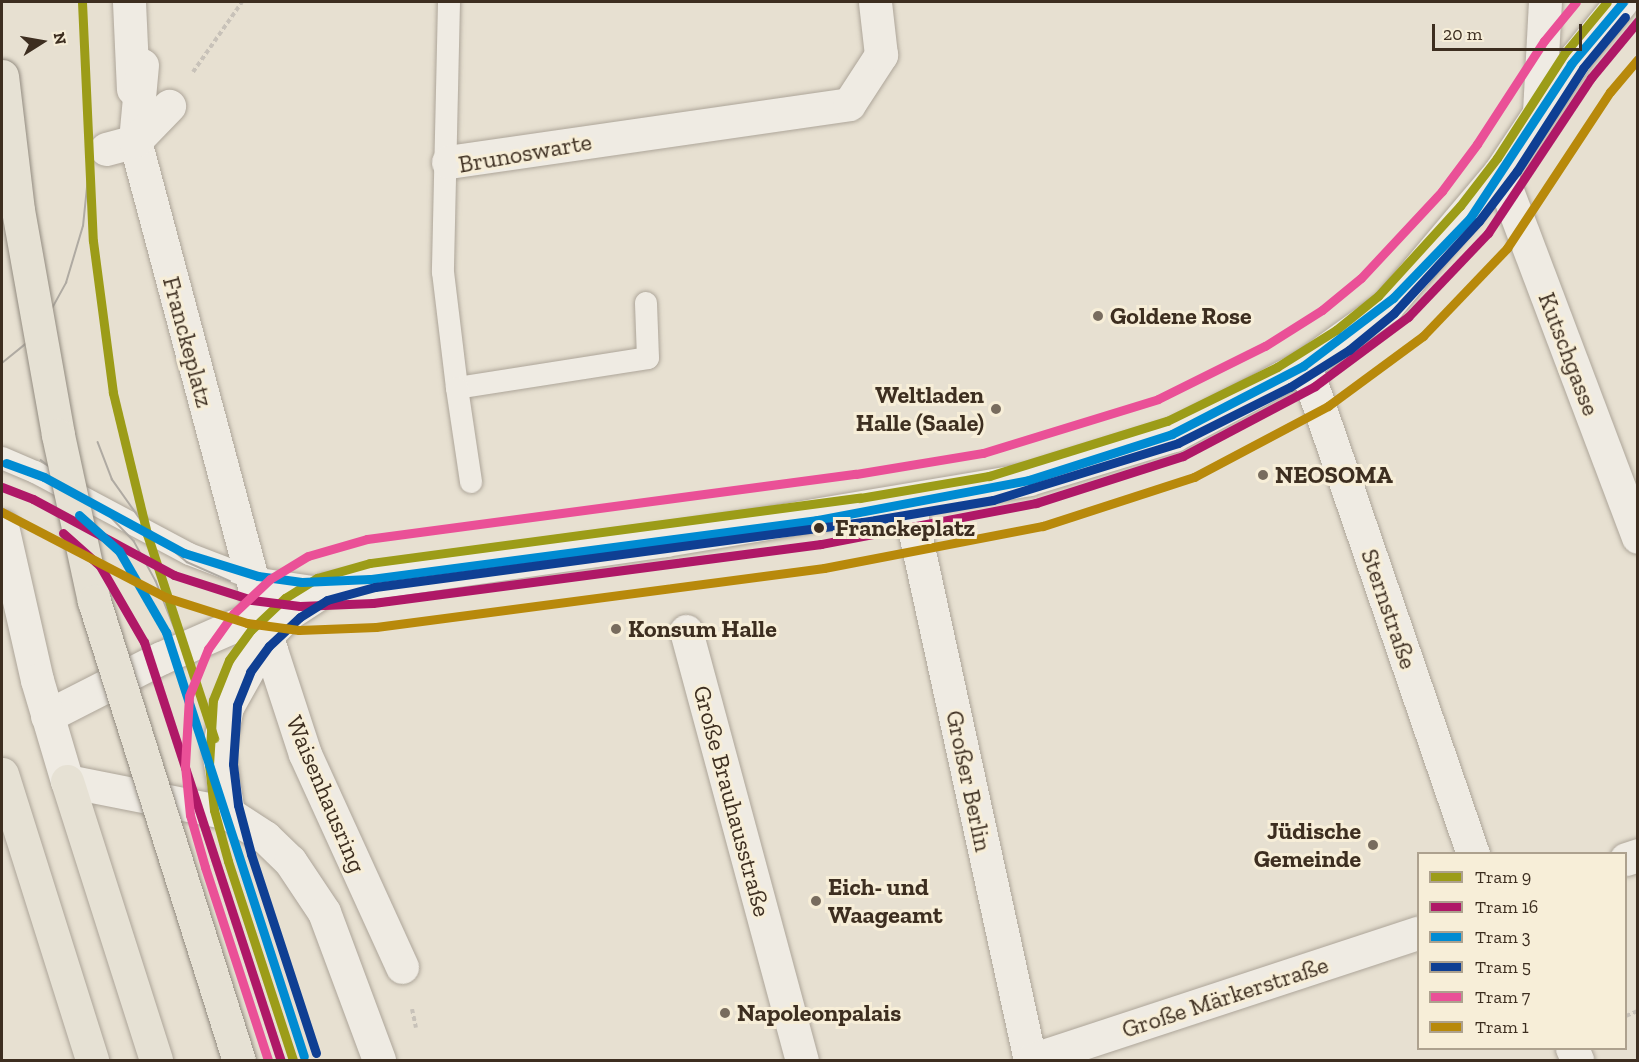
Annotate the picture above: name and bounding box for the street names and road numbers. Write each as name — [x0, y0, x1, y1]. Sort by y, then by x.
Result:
street label: Brunoswarte — [456, 127, 594, 179]
street label: Franckeplatz — [157, 273, 219, 411]
street label: Kutschgasse — [1532, 288, 1606, 420]
street label: Sternstraße — [1355, 545, 1423, 673]
street label: Große Brauhausstraße — [687, 682, 777, 920]
street label: Großer Berlin — [940, 708, 998, 854]
street label: Waisenhausring — [280, 711, 372, 877]
street label: Große Märkerstraße — [1118, 950, 1332, 1044]

